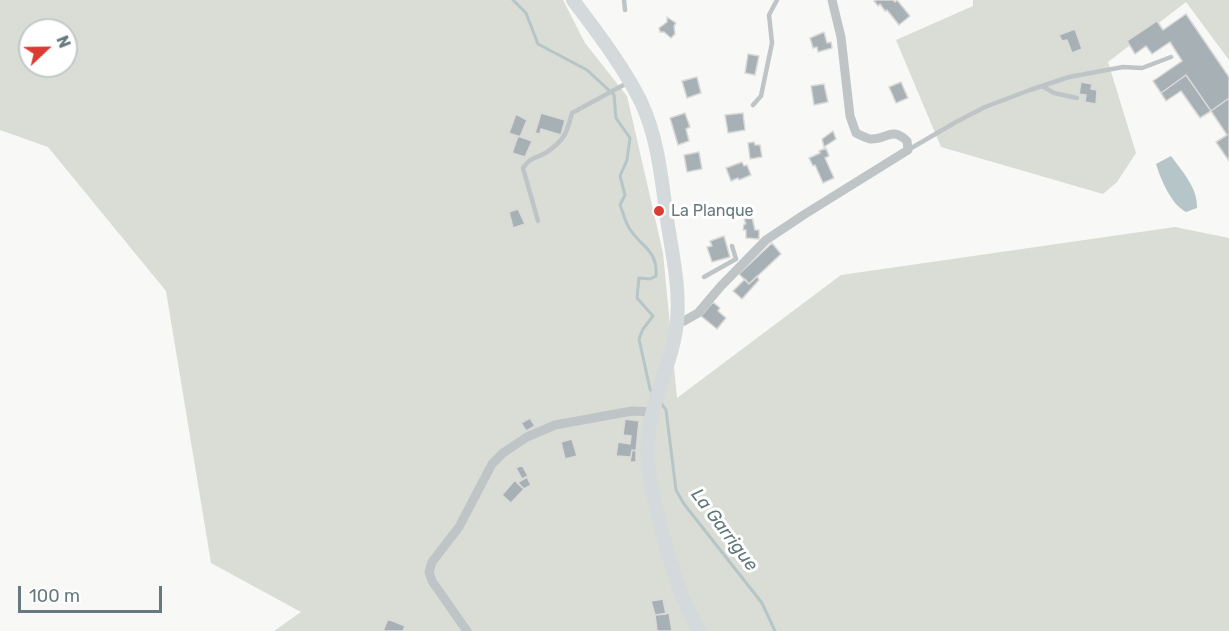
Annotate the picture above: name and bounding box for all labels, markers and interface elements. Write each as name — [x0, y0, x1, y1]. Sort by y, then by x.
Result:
north arrow — [18, 18, 78, 78]
text: N — [52, 33, 74, 51]
place label: La Planque — [671, 201, 754, 221]
marker: La Planque — [652, 204, 666, 218]
water label: La Garrigue — [686, 485, 762, 575]
scale bar — [21, 574, 165, 612]
text: 100 m — [29, 585, 80, 607]

